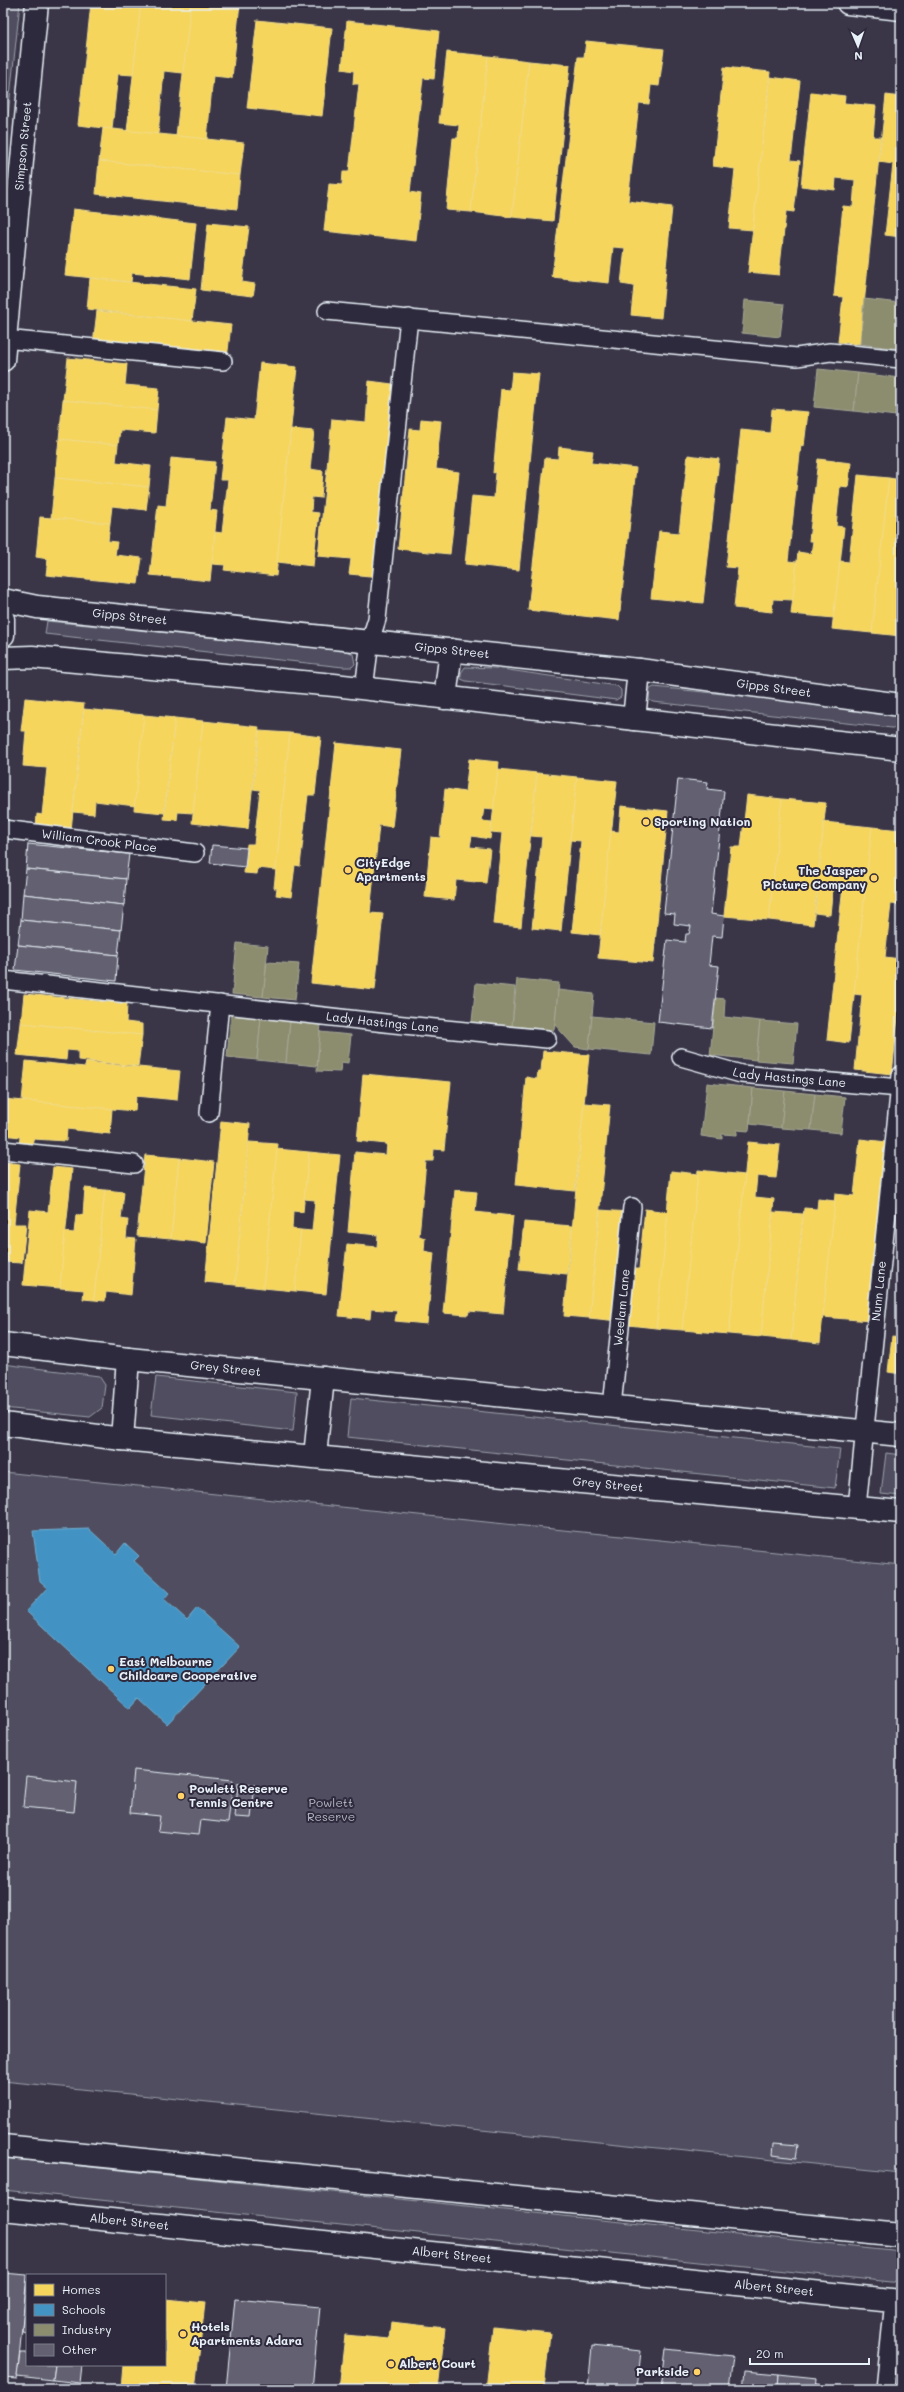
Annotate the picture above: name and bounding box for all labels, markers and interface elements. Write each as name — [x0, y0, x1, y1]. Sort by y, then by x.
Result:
north arrow — [838, 26, 878, 66]
text: N — [854, 49, 863, 64]
street label: Simpson Street — [10, 101, 35, 191]
street label: Gipps Street — [92, 604, 168, 628]
street label: Gipps Street — [414, 638, 490, 661]
street label: Gipps Street — [736, 674, 812, 700]
place label: Sporting Nation — [654, 813, 750, 829]
marker: Sporting Nation — [641, 817, 651, 827]
street label: William Crook Place — [41, 825, 158, 855]
place label: CityEdge Apartments — [356, 854, 426, 884]
place label: The Jasper Picture Company — [763, 862, 866, 892]
marker: CityEdge Apartments — [343, 865, 353, 875]
marker: The Jasper Picture Company — [869, 873, 879, 883]
street label: Lady Hastings Lane — [325, 1007, 440, 1035]
street label: Lady Hastings Lane — [731, 1063, 847, 1090]
street label: Nunn Lane — [867, 1260, 889, 1322]
street label: Weelam Lane — [609, 1268, 633, 1347]
street label: Grey Street — [190, 1356, 262, 1379]
street label: Grey Street — [572, 1472, 644, 1495]
place label: East Melbourne Childcare Cooperative — [119, 1653, 257, 1683]
marker: East Melbourne Childcare Cooperative — [106, 1664, 116, 1674]
place label: Powlett Reserve Tennis Centre — [189, 1780, 288, 1810]
marker: Powlett Reserve Tennis Centre — [176, 1791, 186, 1801]
park label: Powlett Reserve — [307, 1794, 355, 1824]
street label: Albert Street — [89, 2209, 170, 2233]
street label: Albert Street — [411, 2242, 492, 2266]
legend — [26, 2274, 166, 2366]
street label: Albert Street — [734, 2275, 815, 2299]
text: Homes — [62, 2281, 101, 2297]
text: Schools — [62, 2301, 106, 2317]
place label: Hotels Apartments Adara — [191, 2318, 302, 2348]
text: Industry — [62, 2321, 111, 2337]
marker: Hotels Apartments Adara — [178, 2329, 188, 2339]
scale bar — [750, 2340, 869, 2366]
text: Other — [62, 2341, 97, 2357]
text: 20 m — [756, 2345, 784, 2361]
place label: Albert Court — [399, 2355, 476, 2371]
marker: Albert Court — [386, 2359, 396, 2369]
place label: Parkside — [636, 2363, 689, 2379]
marker: Parkside — [692, 2367, 702, 2377]

